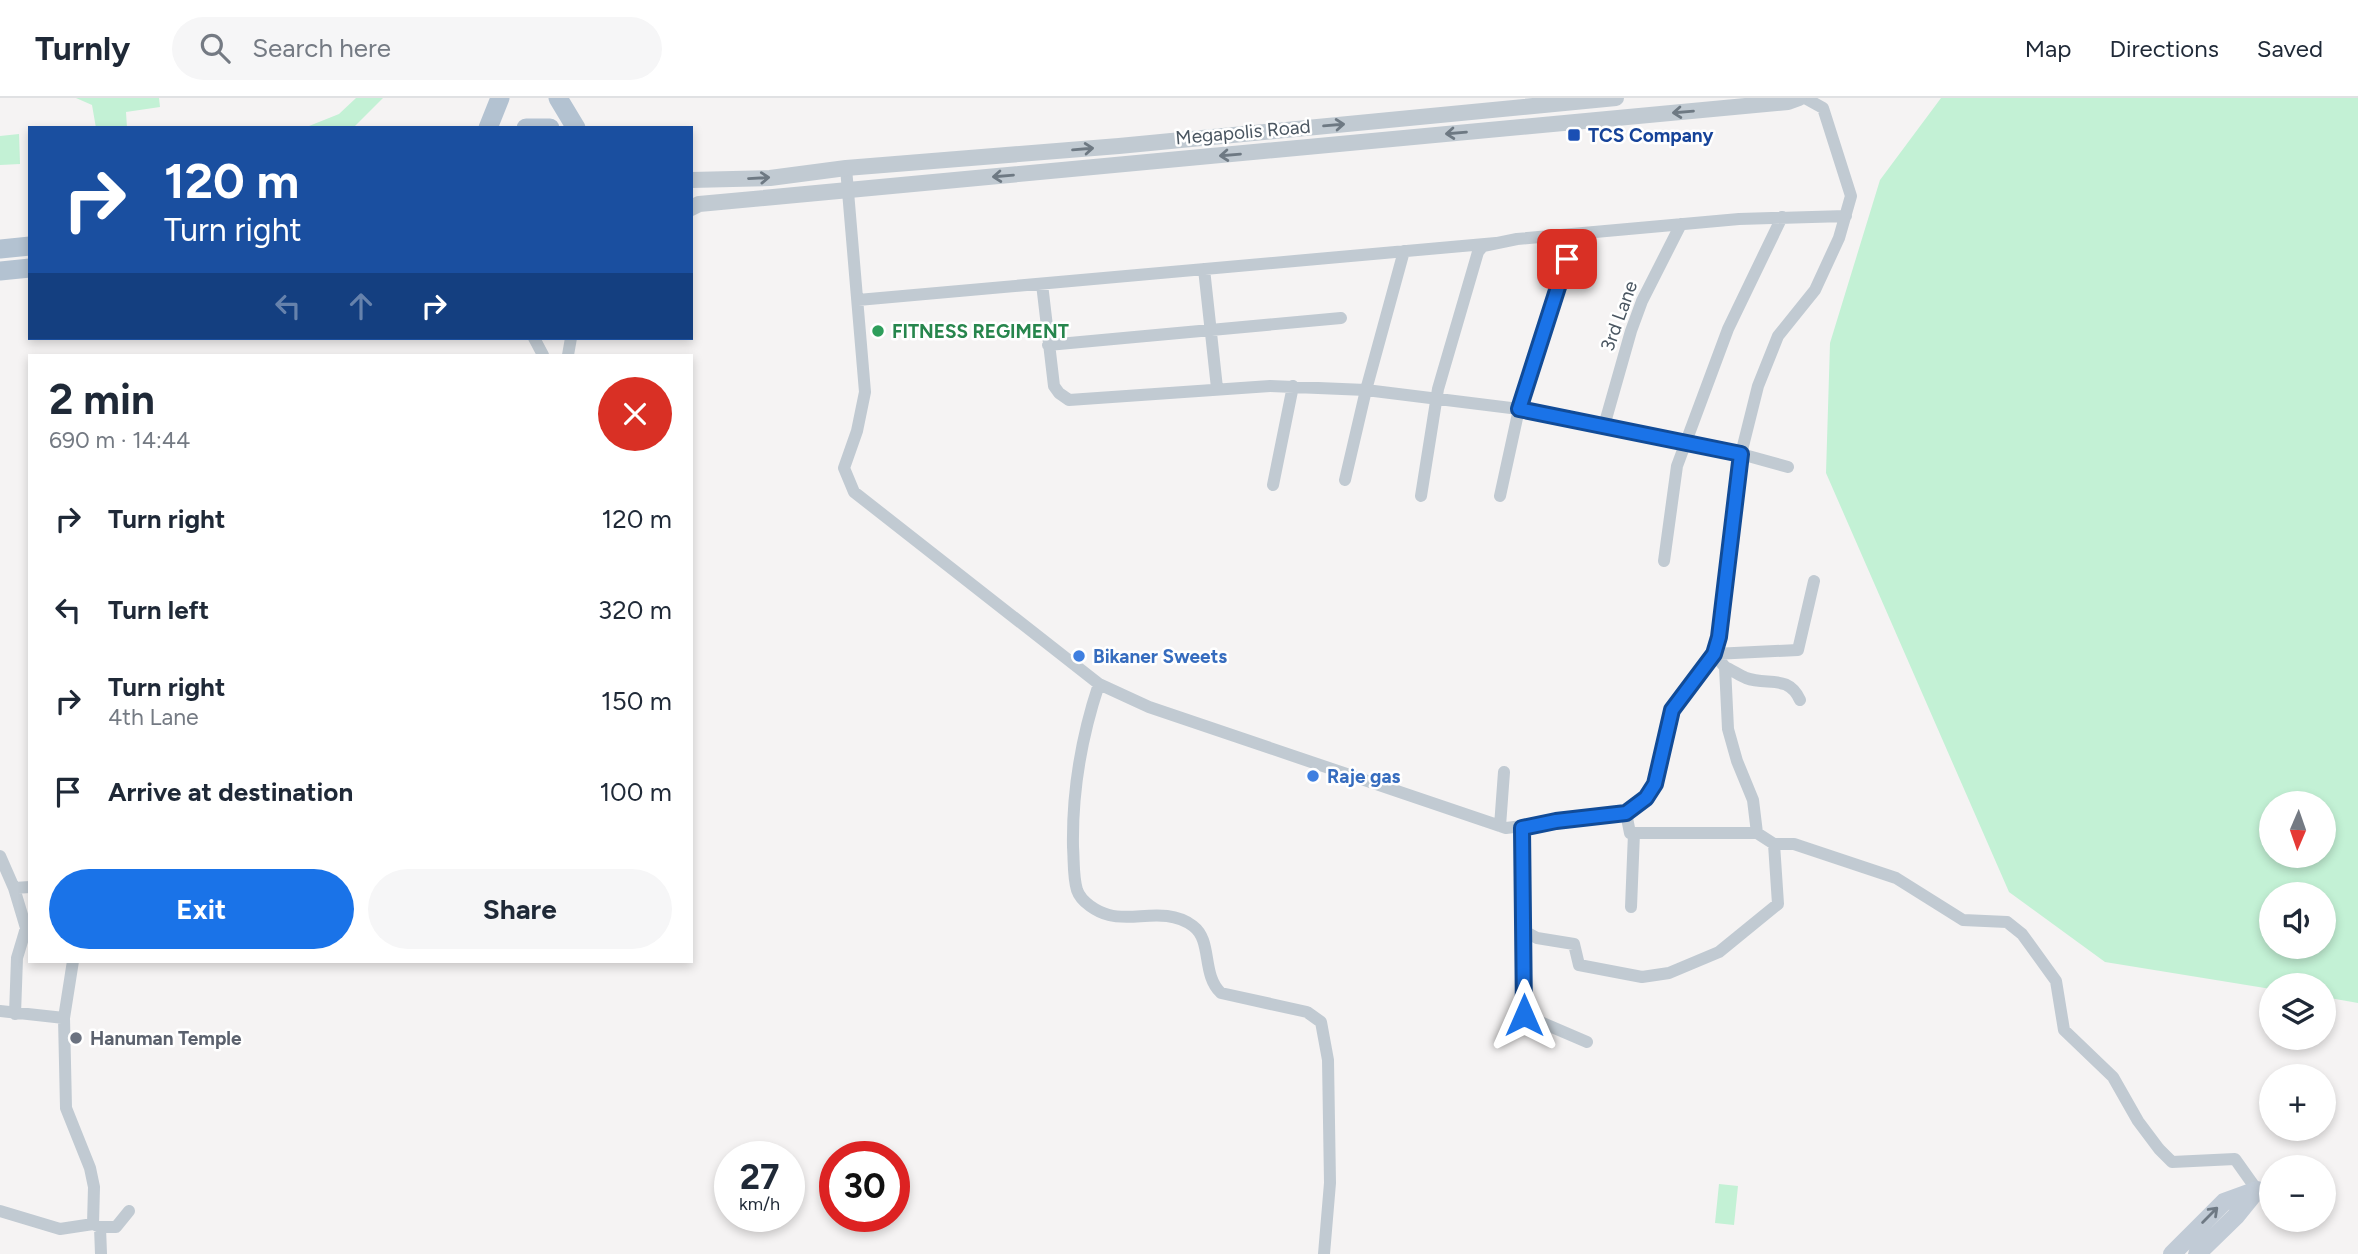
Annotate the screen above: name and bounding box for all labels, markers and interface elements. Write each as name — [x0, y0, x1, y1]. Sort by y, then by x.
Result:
search box — [172, 17, 662, 80]
text: Turnly — [35, 29, 130, 68]
icon: search — [196, 29, 234, 67]
text: Search here — [252, 32, 391, 64]
text: Map — [2025, 34, 2071, 63]
text: Directions — [2109, 34, 2219, 63]
text: Saved — [2257, 34, 2323, 63]
one-way arrow — [1672, 105, 1695, 118]
street label: Megapolis Road — [1175, 115, 1311, 149]
one-way arrow — [1323, 118, 1345, 131]
place label: TCS Company — [1588, 124, 1713, 147]
one-way arrow — [1446, 127, 1468, 140]
marker: TCS Company — [1566, 127, 1582, 143]
one-way arrow — [1072, 142, 1094, 155]
one-way arrow — [1219, 148, 1242, 161]
text: 120 m — [164, 151, 299, 210]
icon: right — [49, 154, 140, 245]
one-way arrow — [993, 170, 1015, 183]
one-way arrow — [748, 172, 771, 185]
text: Turn right — [164, 211, 302, 249]
pin — [1537, 229, 1597, 289]
icon: arrive — [1548, 240, 1586, 278]
street label: 3rd Lane — [1596, 278, 1642, 354]
icon: left — [269, 287, 307, 325]
icon: ahead — [342, 287, 380, 325]
icon: right — [415, 287, 453, 325]
place label: FITNESS REGIMENT — [892, 320, 1069, 343]
marker: FITNESS REGIMENT — [870, 323, 886, 339]
text: 2 min — [49, 374, 155, 425]
button: close — [598, 377, 672, 451]
text: 690 m · 14:44 — [49, 426, 190, 454]
icon: right — [49, 500, 87, 538]
text: Turn right — [108, 503, 225, 535]
text: 120 m — [602, 503, 672, 535]
icon: left — [49, 591, 87, 629]
text: Turn left — [108, 594, 209, 626]
text: 320 m — [598, 594, 672, 626]
place label: Bikaner Sweets — [1093, 645, 1227, 668]
marker: Bikaner Sweets — [1071, 648, 1087, 664]
text: Turn right — [108, 671, 225, 703]
icon: right — [49, 682, 87, 720]
text: 150 m — [601, 685, 672, 717]
text: 4th Lane — [108, 703, 199, 731]
place label: Raje gas — [1327, 765, 1401, 788]
marker: Raje gas — [1305, 768, 1321, 784]
icon: arrive — [49, 773, 87, 811]
text: Arrive at destination — [108, 776, 353, 808]
text: 100 m — [599, 776, 672, 808]
north arrow — [2259, 791, 2336, 868]
map controls — [2259, 791, 2336, 1232]
button: Exit — [49, 869, 354, 949]
button: Share — [368, 869, 672, 949]
button: sound — [2259, 882, 2336, 959]
button: layers — [2259, 973, 2336, 1050]
position arrow — [1487, 978, 1561, 1052]
place label: Hanuman Temple — [90, 1027, 242, 1050]
marker: Hanuman Temple — [68, 1030, 84, 1046]
button: + — [2259, 1064, 2336, 1141]
speed limit sign: 30 — [819, 1141, 910, 1232]
button: − — [2259, 1155, 2336, 1232]
text: 27 — [740, 1156, 779, 1198]
text: km/h — [739, 1193, 780, 1215]
one-way arrow — [2202, 1207, 2219, 1224]

